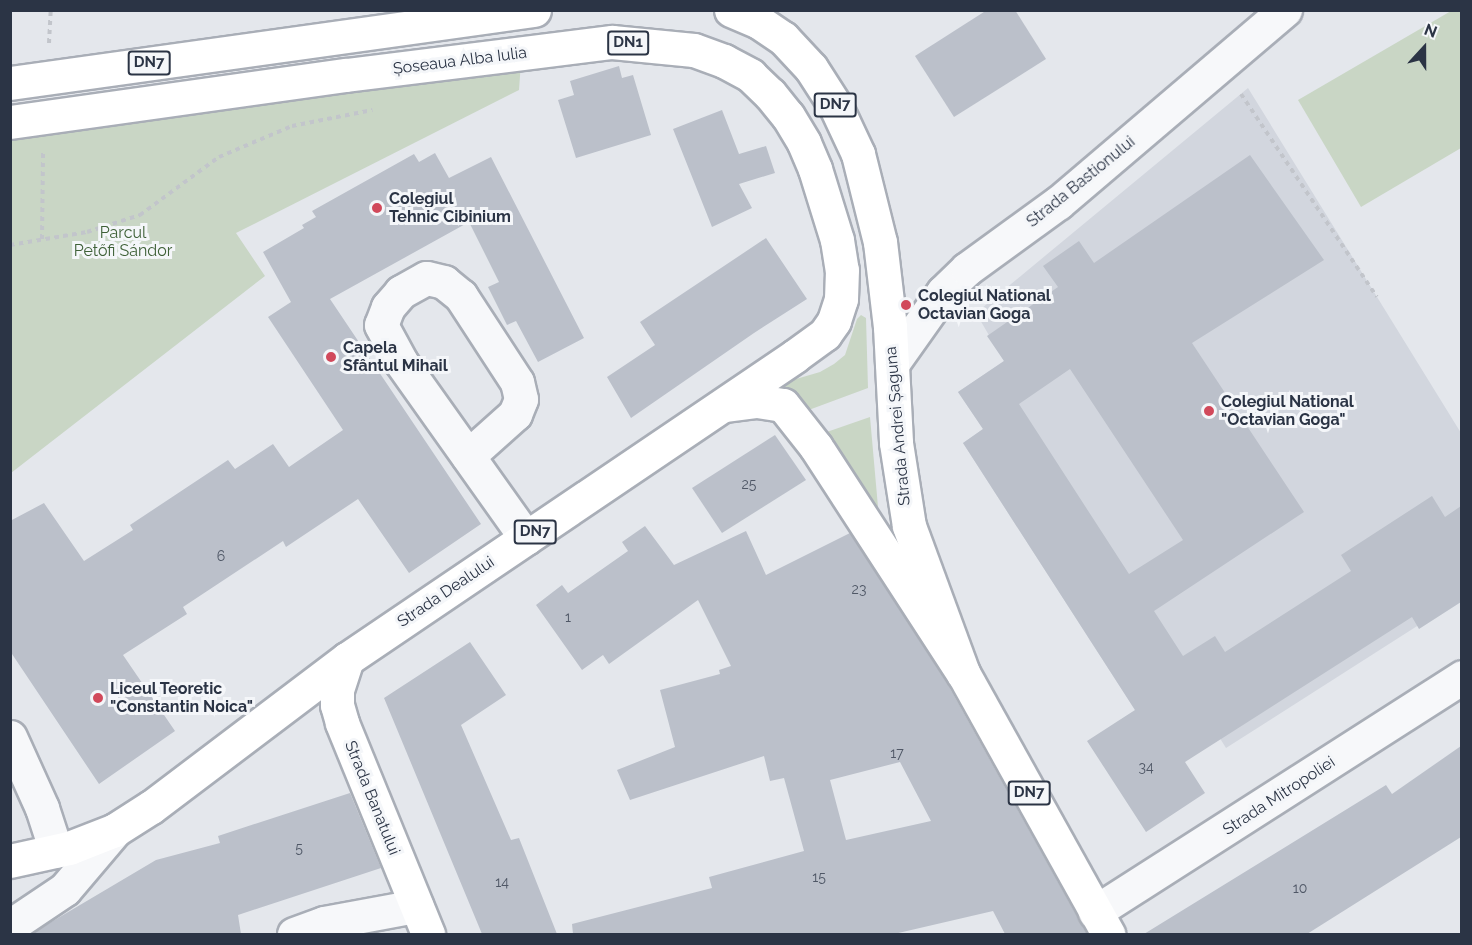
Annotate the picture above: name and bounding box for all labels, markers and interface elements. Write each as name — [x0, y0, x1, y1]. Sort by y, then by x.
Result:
north arrow — [1394, 18, 1454, 78]
text: N — [1422, 20, 1440, 42]
road number: DN1 — [607, 31, 649, 55]
street label: Șoseaua Alba Iulia — [392, 43, 528, 79]
road number: DN7 — [126, 51, 172, 75]
road number: DN7 — [812, 93, 858, 117]
street label: Strada Bastionului — [1023, 132, 1139, 232]
place label: Colegiul Tehnic Cibinium — [389, 189, 511, 227]
marker: Colegiul Tehnic Cibinium — [370, 201, 384, 215]
park label: Parcul Petőfi Sándor — [74, 223, 172, 261]
place label: Colegiul National Octavian Goga — [918, 286, 1051, 324]
marker: Colegiul National Octavian Goga — [899, 298, 913, 312]
place label: Capela Sfântul Mihail — [343, 338, 448, 376]
street label: Strada Andrei Șaguna — [881, 345, 915, 507]
marker: Capela Sfântul Mihail — [324, 350, 338, 364]
place label: Colegiul National "Octavian Goga" — [1221, 392, 1354, 430]
marker: Colegiul National "Octavian Goga" — [1202, 404, 1216, 418]
house number: 25 — [742, 476, 756, 492]
road number: DN7 — [512, 520, 558, 544]
house number: 6 — [217, 548, 225, 564]
street label: Strada Dealului — [394, 553, 498, 631]
house number: 23 — [852, 581, 866, 597]
house number: 1 — [565, 609, 571, 625]
place label: Liceul Teoretic "Constantin Noica" — [110, 679, 253, 717]
marker: Liceul Teoretic "Constantin Noica" — [91, 691, 105, 705]
street label: Strada Banatului — [340, 738, 404, 858]
house number: 17 — [890, 745, 904, 761]
street label: Strada Mitropoliei — [1219, 753, 1339, 839]
house number: 34 — [1138, 759, 1154, 775]
road number: DN7 — [1006, 781, 1052, 805]
house number: 5 — [295, 840, 303, 856]
house number: 15 — [812, 869, 826, 885]
house number: 14 — [495, 874, 509, 890]
house number: 10 — [1293, 880, 1307, 896]

